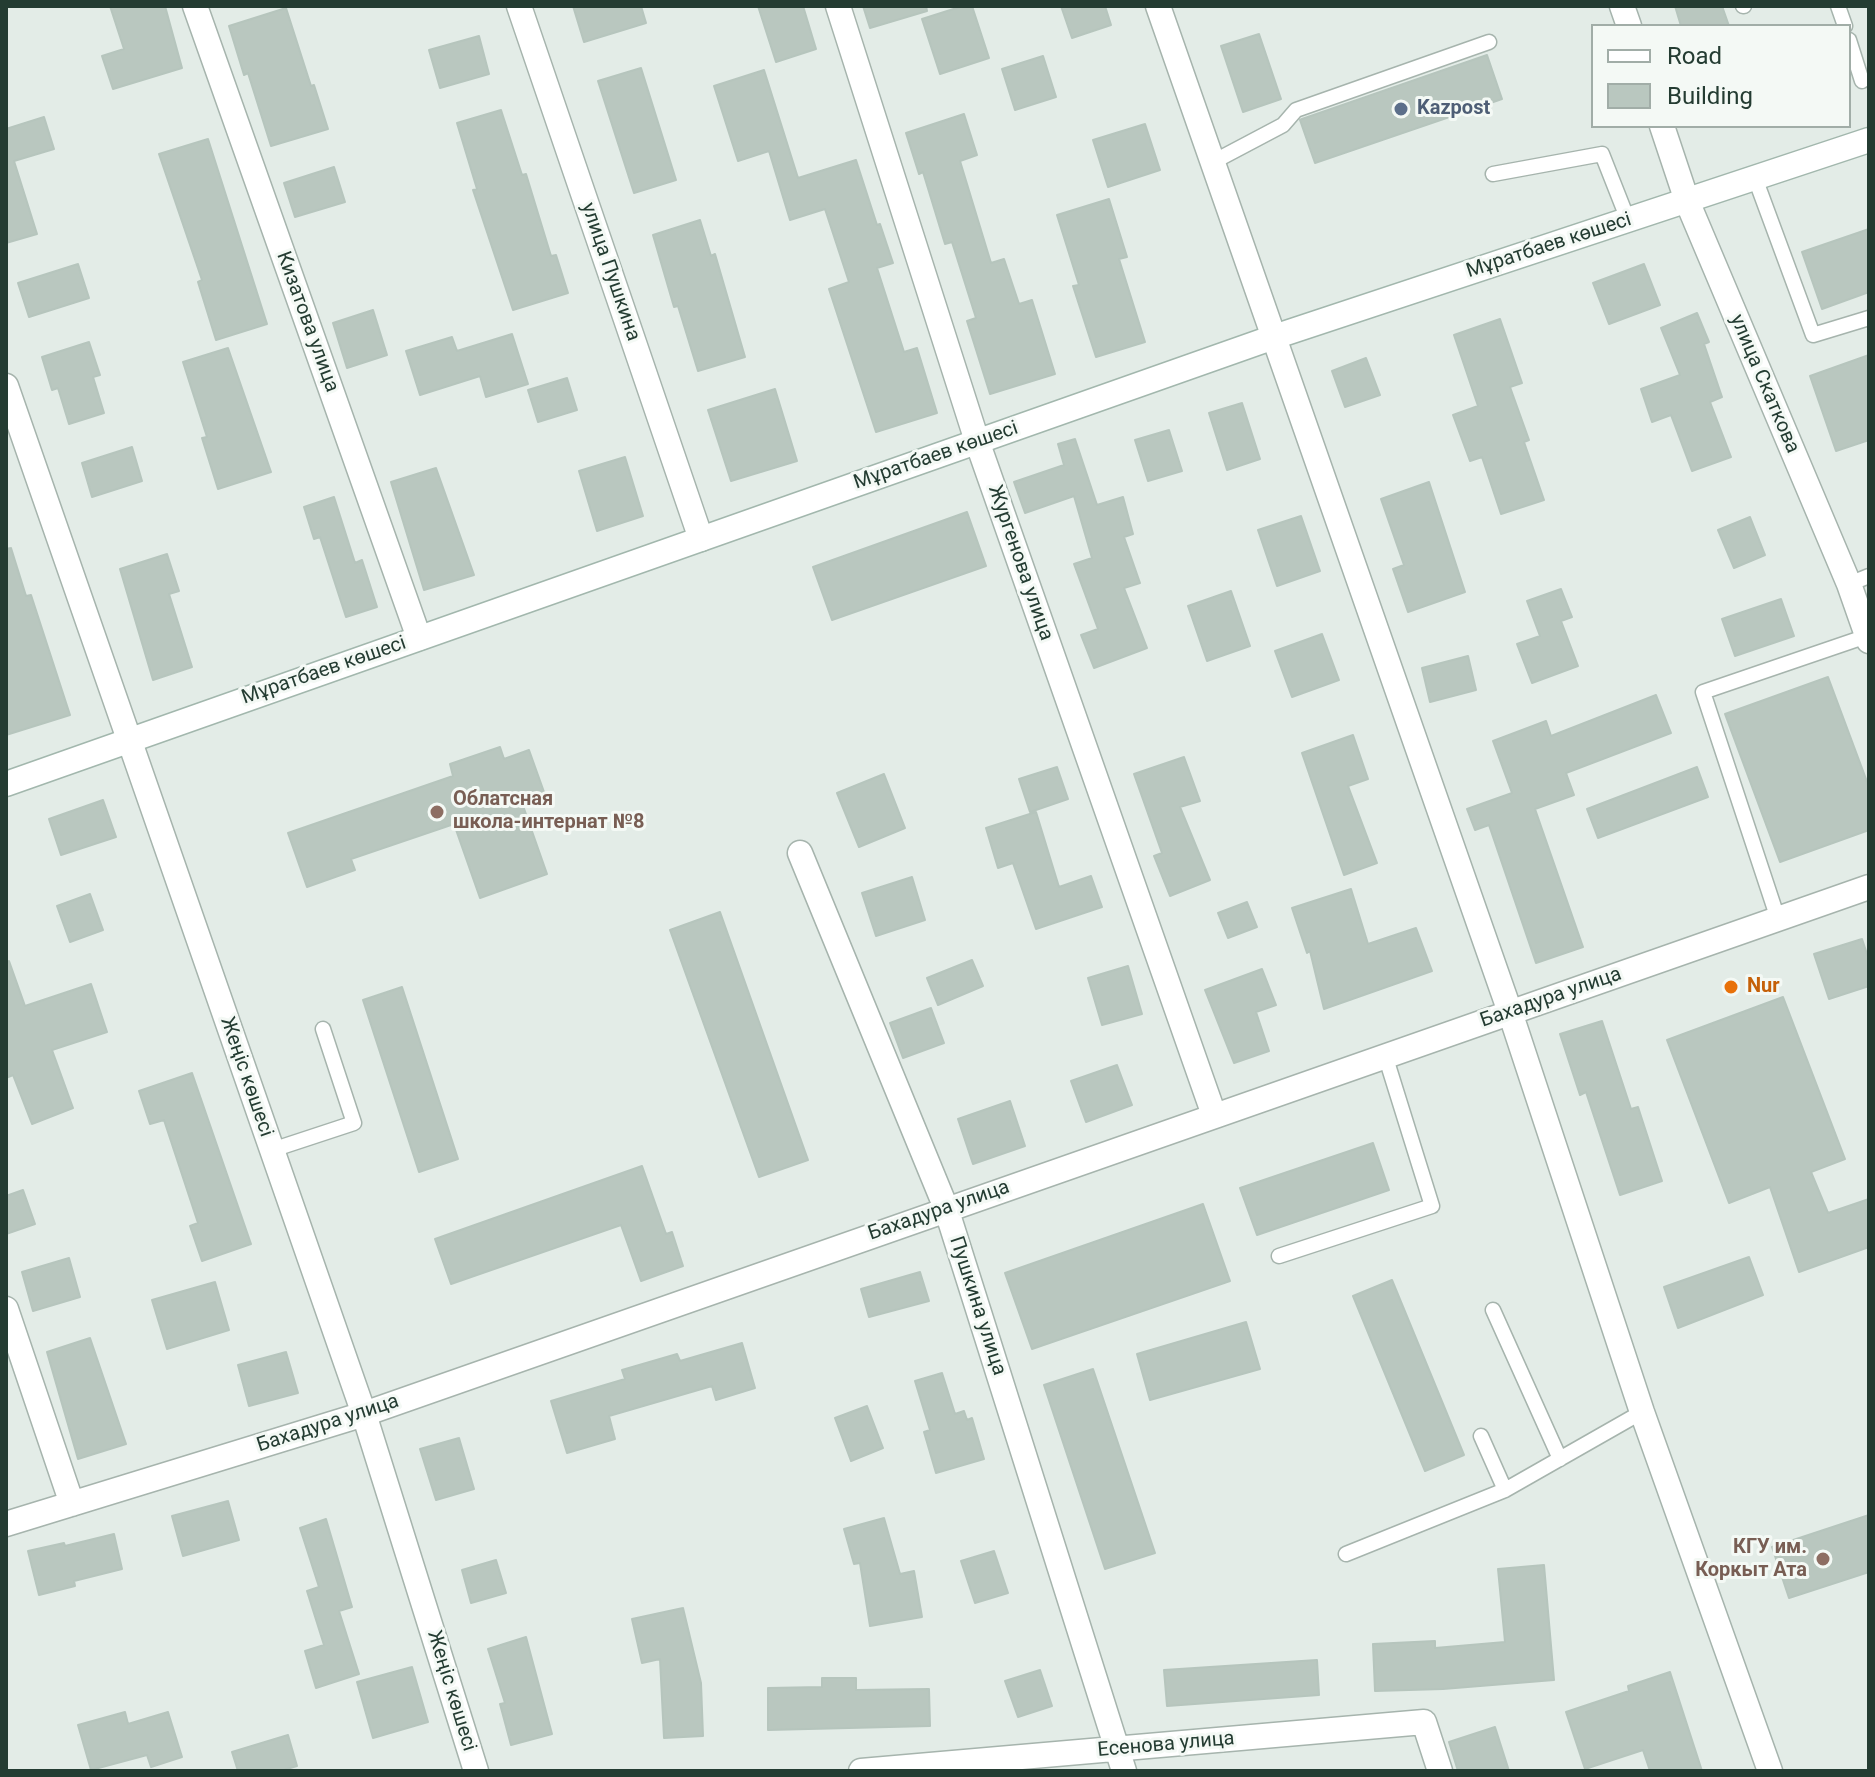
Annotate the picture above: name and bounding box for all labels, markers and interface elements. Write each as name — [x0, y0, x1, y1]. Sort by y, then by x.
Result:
legend — [1591, 24, 1851, 128]
text: Road — [1667, 42, 1722, 70]
text: Building — [1667, 82, 1753, 110]
place label: Kazpost — [1417, 97, 1490, 121]
marker: Kazpost — [1392, 100, 1410, 118]
street label: улица Пушкина — [575, 200, 645, 344]
street label: Мұратбаев көшесі — [1463, 208, 1635, 284]
street label: Кизатова улица — [270, 248, 344, 396]
street label: улица Скаткова — [1724, 311, 1804, 457]
street label: Мұратбаев көшесі — [851, 417, 1021, 495]
street label: Жургенова улица — [982, 482, 1058, 644]
street label: Мұратбаев көшесі — [239, 632, 409, 710]
place label: Облатсная школа-интернат №8 — [453, 788, 644, 835]
marker: Облатсная школа-интернат №8 — [428, 803, 446, 821]
street label: Бахадура улица — [1477, 963, 1625, 1033]
place label: Nur — [1747, 975, 1780, 999]
marker: Nur — [1722, 978, 1740, 996]
street label: Жеңіс көшесі — [214, 1014, 278, 1140]
street label: Бахадура улица — [865, 1176, 1013, 1246]
street label: Пушкина улица — [943, 1234, 1011, 1378]
street label: Бахадура улица — [254, 1390, 402, 1458]
place label: КГУ им. Коркыт Ата — [1695, 1536, 1807, 1583]
marker: КГУ им. Коркыт Ата — [1814, 1550, 1832, 1568]
street label: Жеңіс көшесі — [421, 1628, 481, 1754]
street label: Есенова улица — [1097, 1727, 1235, 1763]

